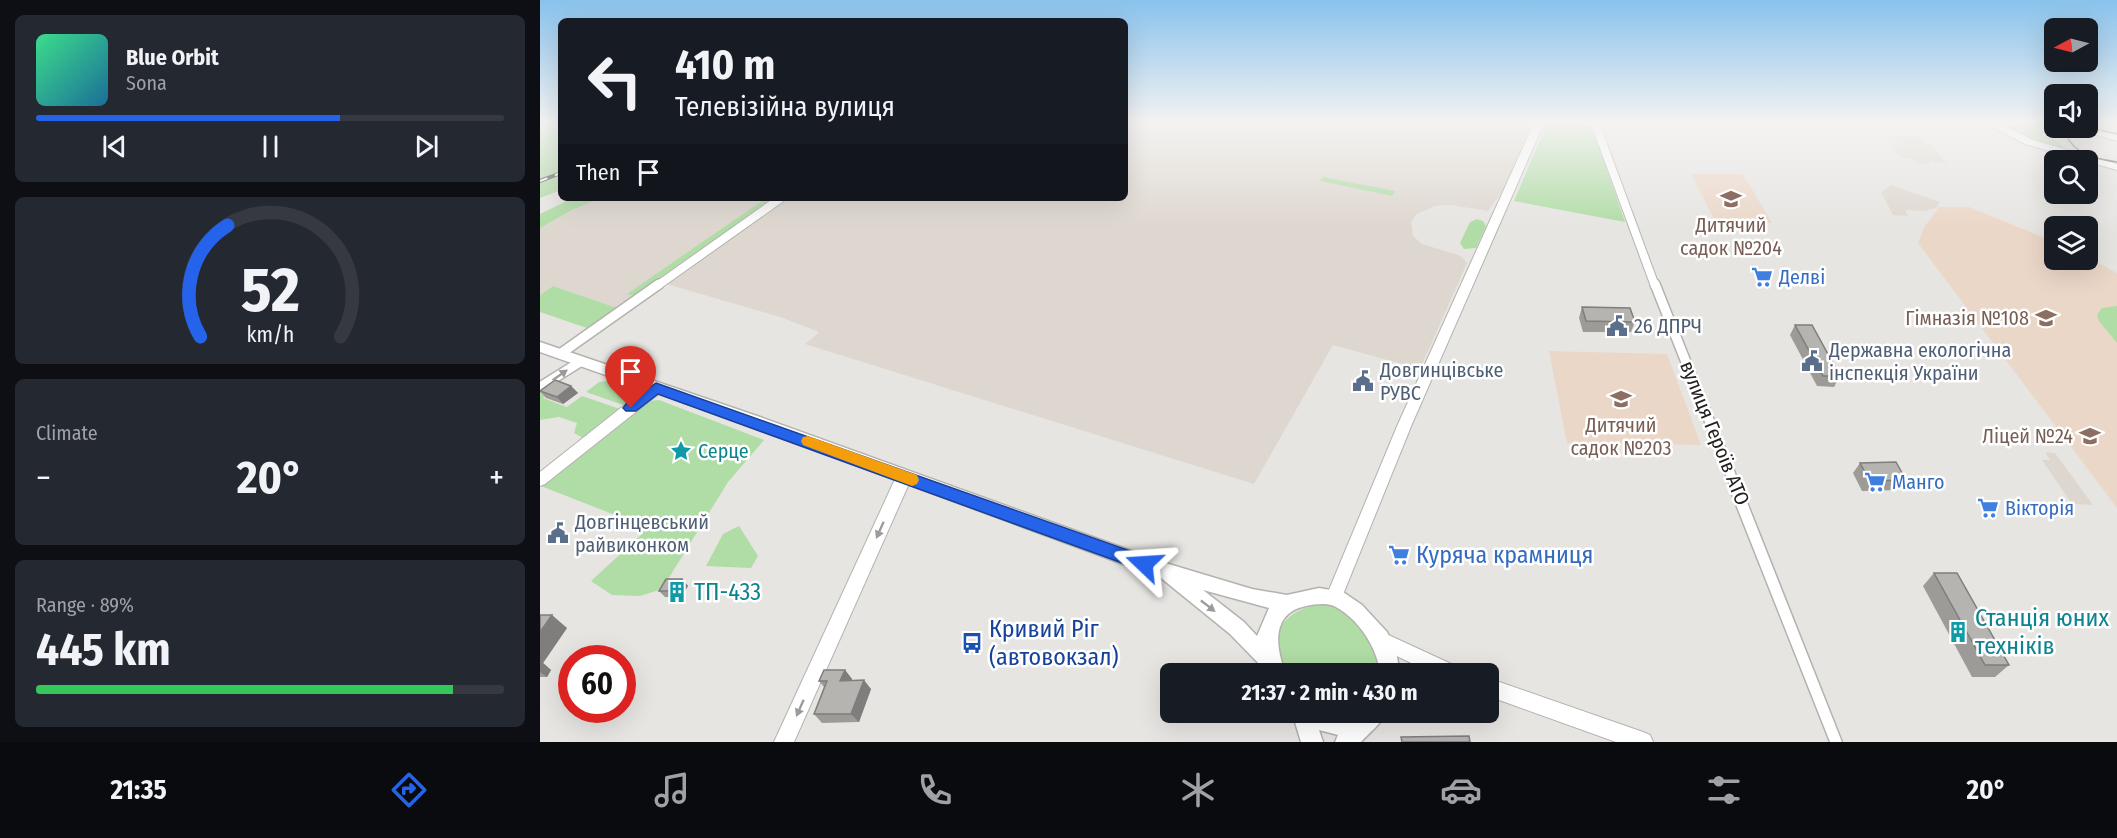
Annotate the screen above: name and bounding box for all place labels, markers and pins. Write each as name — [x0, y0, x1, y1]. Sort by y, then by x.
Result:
school or university icon: Дитячий садок №204 — [1719, 187, 1743, 211]
place label: Дитячий садок №204 — [1680, 213, 1782, 260]
supermarket icon: Делві — [1750, 265, 1774, 289]
place label: Делві — [1778, 265, 1825, 289]
place label: Гімназія №108 — [1905, 306, 2029, 330]
school or university icon: Гімназія №108 — [2034, 306, 2058, 330]
public building icon: 26 ДПРЧ — [1605, 314, 1629, 338]
place label: 26 ДПРЧ — [1634, 314, 1702, 338]
place label: Державна екологічна інспекція України — [1828, 338, 2011, 385]
pin — [605, 346, 656, 408]
public building icon: Державна екологічна інспекція України — [1800, 349, 1824, 373]
place label: Довгинцівське РУВС — [1379, 358, 1503, 405]
public building icon: Довгинцівське РУВС — [1351, 369, 1375, 393]
school or university icon: Дитячий садок №203 — [1609, 387, 1633, 411]
place label: Дитячий садок №203 — [1571, 413, 1671, 460]
place label: Ліцей №24 — [1982, 424, 2073, 448]
school or university icon: Ліцей №24 — [2078, 424, 2102, 448]
place icon: Серце — [669, 439, 693, 463]
place label: Серце — [698, 439, 749, 463]
supermarket icon: Манго — [1863, 470, 1887, 494]
place label: Манго — [1892, 470, 1944, 494]
supermarket icon: Вікторія — [1976, 496, 2000, 520]
place label: Вікторія — [2005, 496, 2074, 520]
place label: Довгінцевський райвиконком — [574, 510, 709, 557]
public building icon: Довгінцевський райвиконком — [546, 521, 570, 545]
place label: Куряча крамниця — [1416, 541, 1593, 569]
supermarket icon: Куряча крамниця — [1387, 543, 1411, 567]
place label: ТП-433 — [694, 578, 761, 606]
building icon: ТП-433 — [665, 580, 689, 604]
place label: Станція юних техніків — [1975, 604, 2109, 660]
place label: Кривий Ріг (автовокзал) — [989, 615, 1119, 671]
building icon: Станція юних техніків — [1946, 620, 1970, 644]
bus stop icon: Кривий Ріг (автовокзал) — [960, 631, 984, 655]

